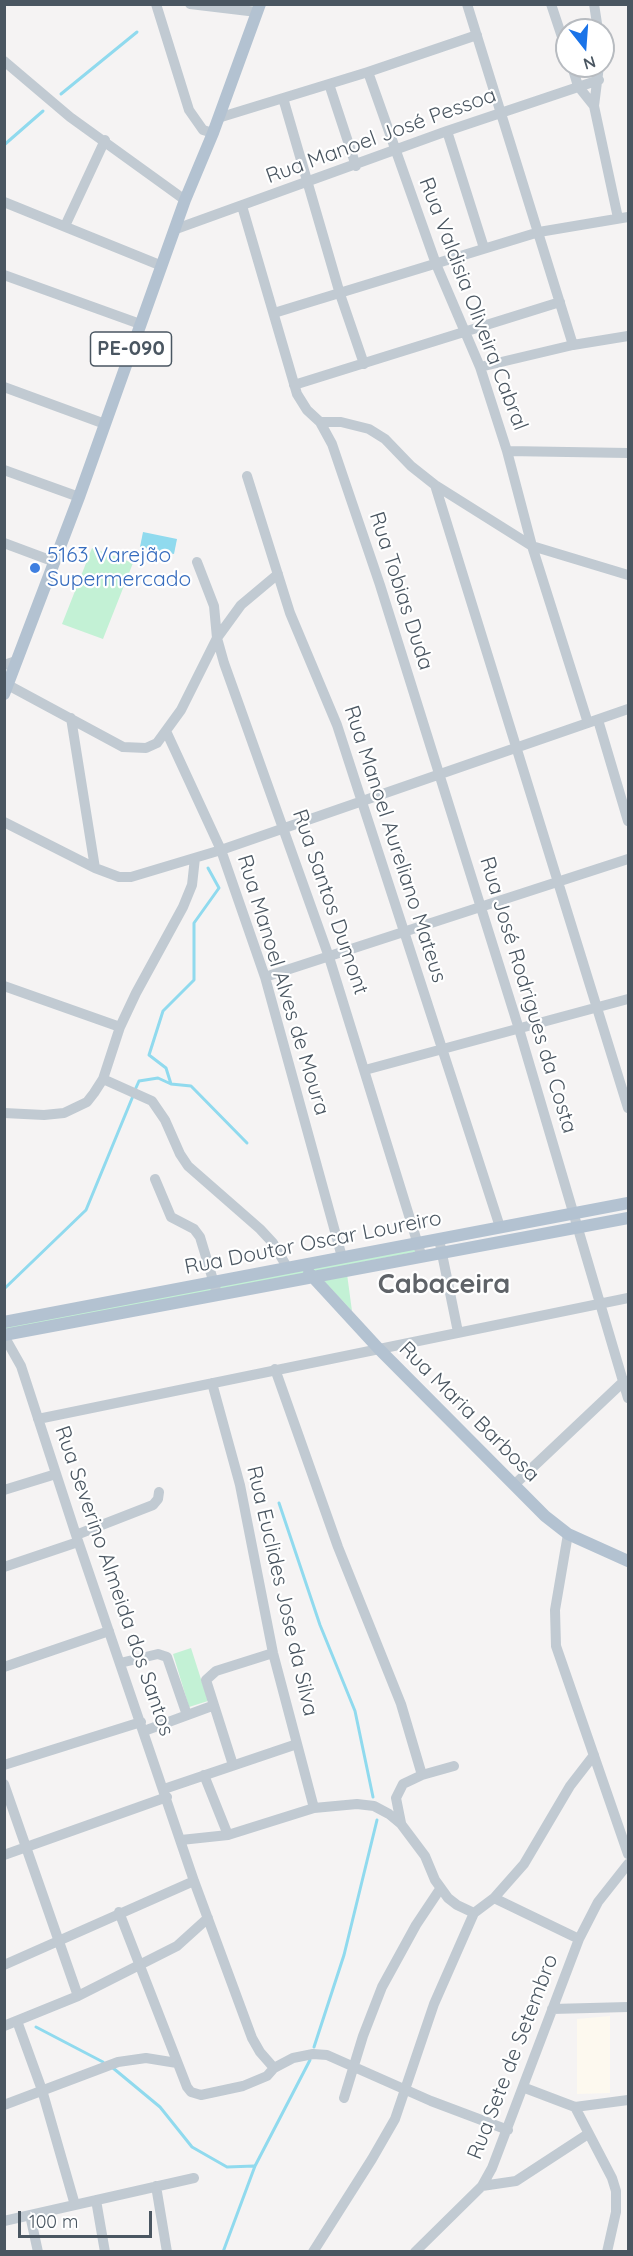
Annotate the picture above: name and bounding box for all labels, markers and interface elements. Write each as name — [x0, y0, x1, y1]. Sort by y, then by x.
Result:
north arrow — [555, 18, 615, 78]
text: N — [581, 52, 598, 75]
street label: Rua Manoel José Pessoa — [263, 83, 499, 189]
street label: Rua Valdisia Oliveira Cabral — [413, 174, 533, 434]
road number: PE-090 — [90, 332, 172, 366]
street label: Rua Tobias Duda — [364, 509, 438, 673]
place label: 5163 Varejão Supermercado — [47, 543, 191, 593]
marker: 5163 Varejão Supermercado — [28, 561, 42, 575]
street label: Rua Manoel Aureliano Mateus — [338, 702, 452, 986]
street label: Rua Santos Dumont — [286, 806, 374, 998]
street label: Rua Manoel Alves de Moura — [231, 852, 335, 1118]
street label: Rua José Rodrigues da Costa — [474, 854, 582, 1136]
street label: Rua Doutor Oscar Loureiro — [182, 1206, 444, 1280]
district label: Cabaceira — [378, 1269, 510, 1301]
street label: Rua Maria Barbosa — [394, 1337, 544, 1487]
street label: Rua Severino Almeida dos Santos — [49, 1423, 179, 1739]
street label: Rua Euclides Jose da Silva — [241, 1463, 323, 1719]
street label: Rua Sete de Setembro — [462, 1951, 564, 2163]
scale bar — [21, 2199, 154, 2237]
text: 100 m — [29, 2210, 78, 2233]

